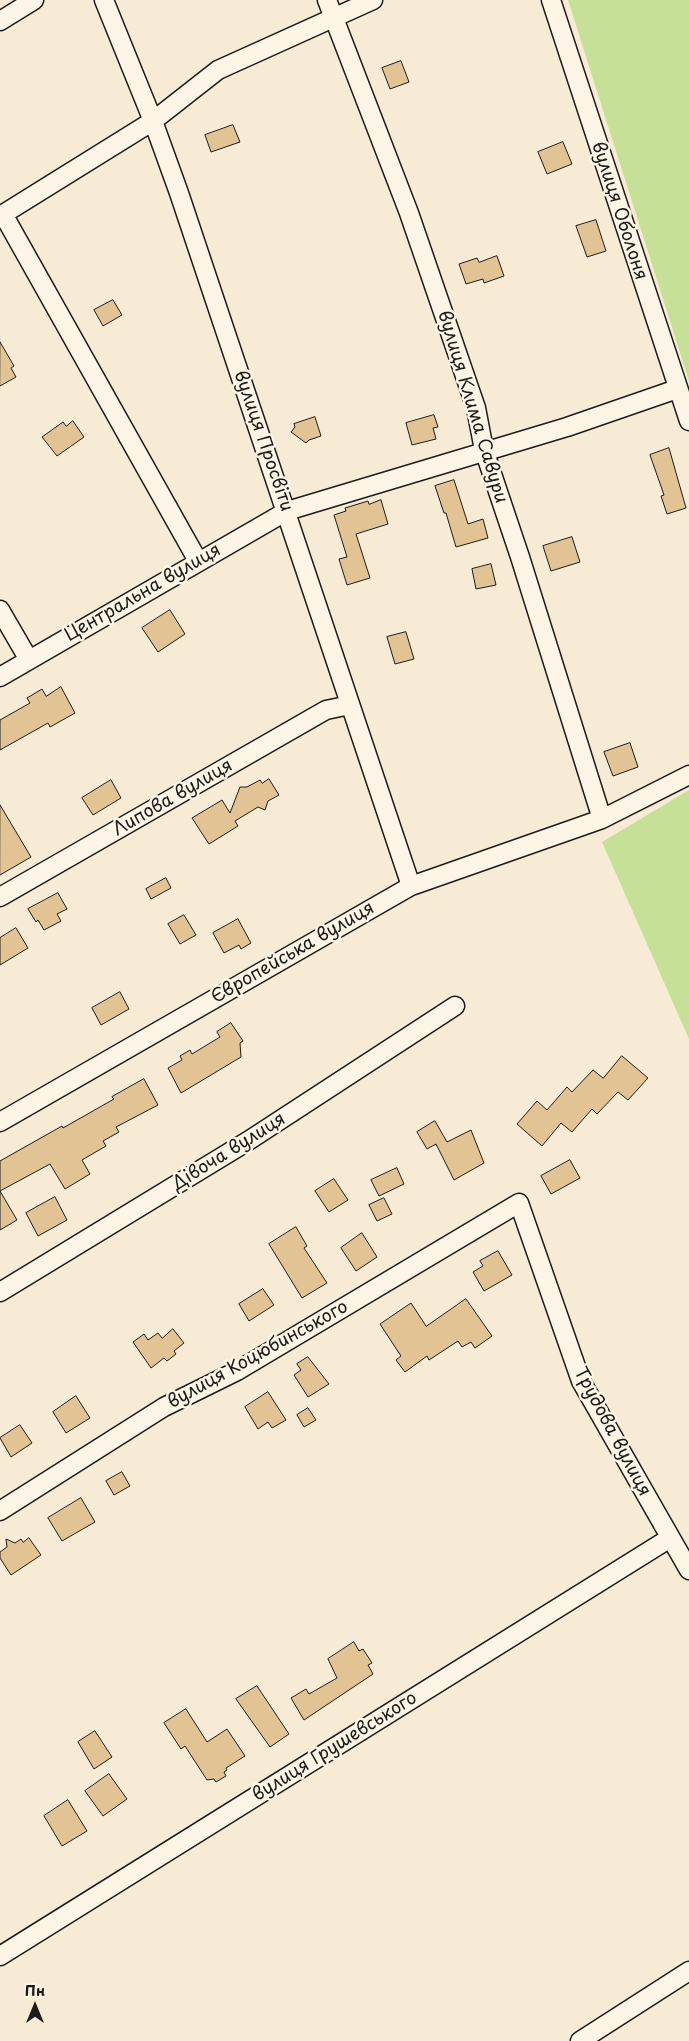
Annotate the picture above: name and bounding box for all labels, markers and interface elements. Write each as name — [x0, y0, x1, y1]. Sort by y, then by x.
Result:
street label: вулиця Оболоня — [586, 139, 652, 283]
street label: вулиця Клима Савури — [432, 308, 512, 506]
street label: вулиця Просвіти — [229, 368, 297, 514]
street label: Центральна вулиця — [61, 539, 225, 647]
street label: Липова вулиця — [109, 755, 237, 841]
street label: Європейська вулиця — [208, 897, 378, 1009]
street label: Дівоча вулиця — [168, 1108, 290, 1196]
street label: вулиця Коцюбинського — [164, 1296, 352, 1414]
street label: Трудова вулиця — [569, 1364, 655, 1500]
street label: вулиця Грушевського — [249, 1688, 421, 1806]
text: Пн — [25, 1980, 45, 2001]
north arrow — [10, 1981, 60, 2031]

